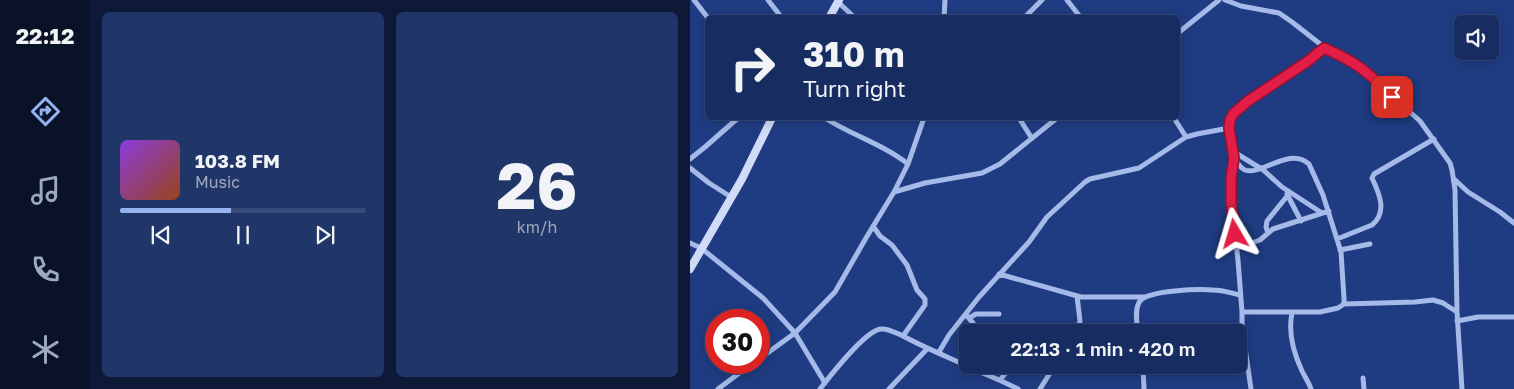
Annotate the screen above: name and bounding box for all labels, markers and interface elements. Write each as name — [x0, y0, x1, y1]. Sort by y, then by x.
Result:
map controls — [1454, 15, 1499, 60]
button: sound — [1454, 15, 1499, 60]
text: 22:12 — [16, 22, 74, 49]
text: 310 m — [803, 33, 905, 75]
icon: right — [720, 35, 785, 100]
text: Turn right — [803, 75, 906, 102]
pin — [1371, 76, 1413, 118]
icon: arrive — [1378, 83, 1406, 111]
icon: directions — [28, 94, 63, 129]
text: 26 — [497, 145, 577, 223]
text: 103.8 FM — [195, 149, 280, 172]
text: Music — [195, 172, 240, 192]
icon: music — [28, 173, 63, 208]
position arrow — [1208, 207, 1260, 259]
text: km/h — [517, 217, 557, 237]
icon: previous — [147, 221, 175, 249]
icon: pause — [229, 221, 257, 249]
icon: next — [311, 221, 339, 249]
icon: phone — [28, 252, 63, 287]
speed limit sign: 30 — [705, 309, 770, 374]
icon: climate — [28, 332, 63, 367]
text: 22:13 · 1 min · 420 m — [1011, 337, 1195, 360]

